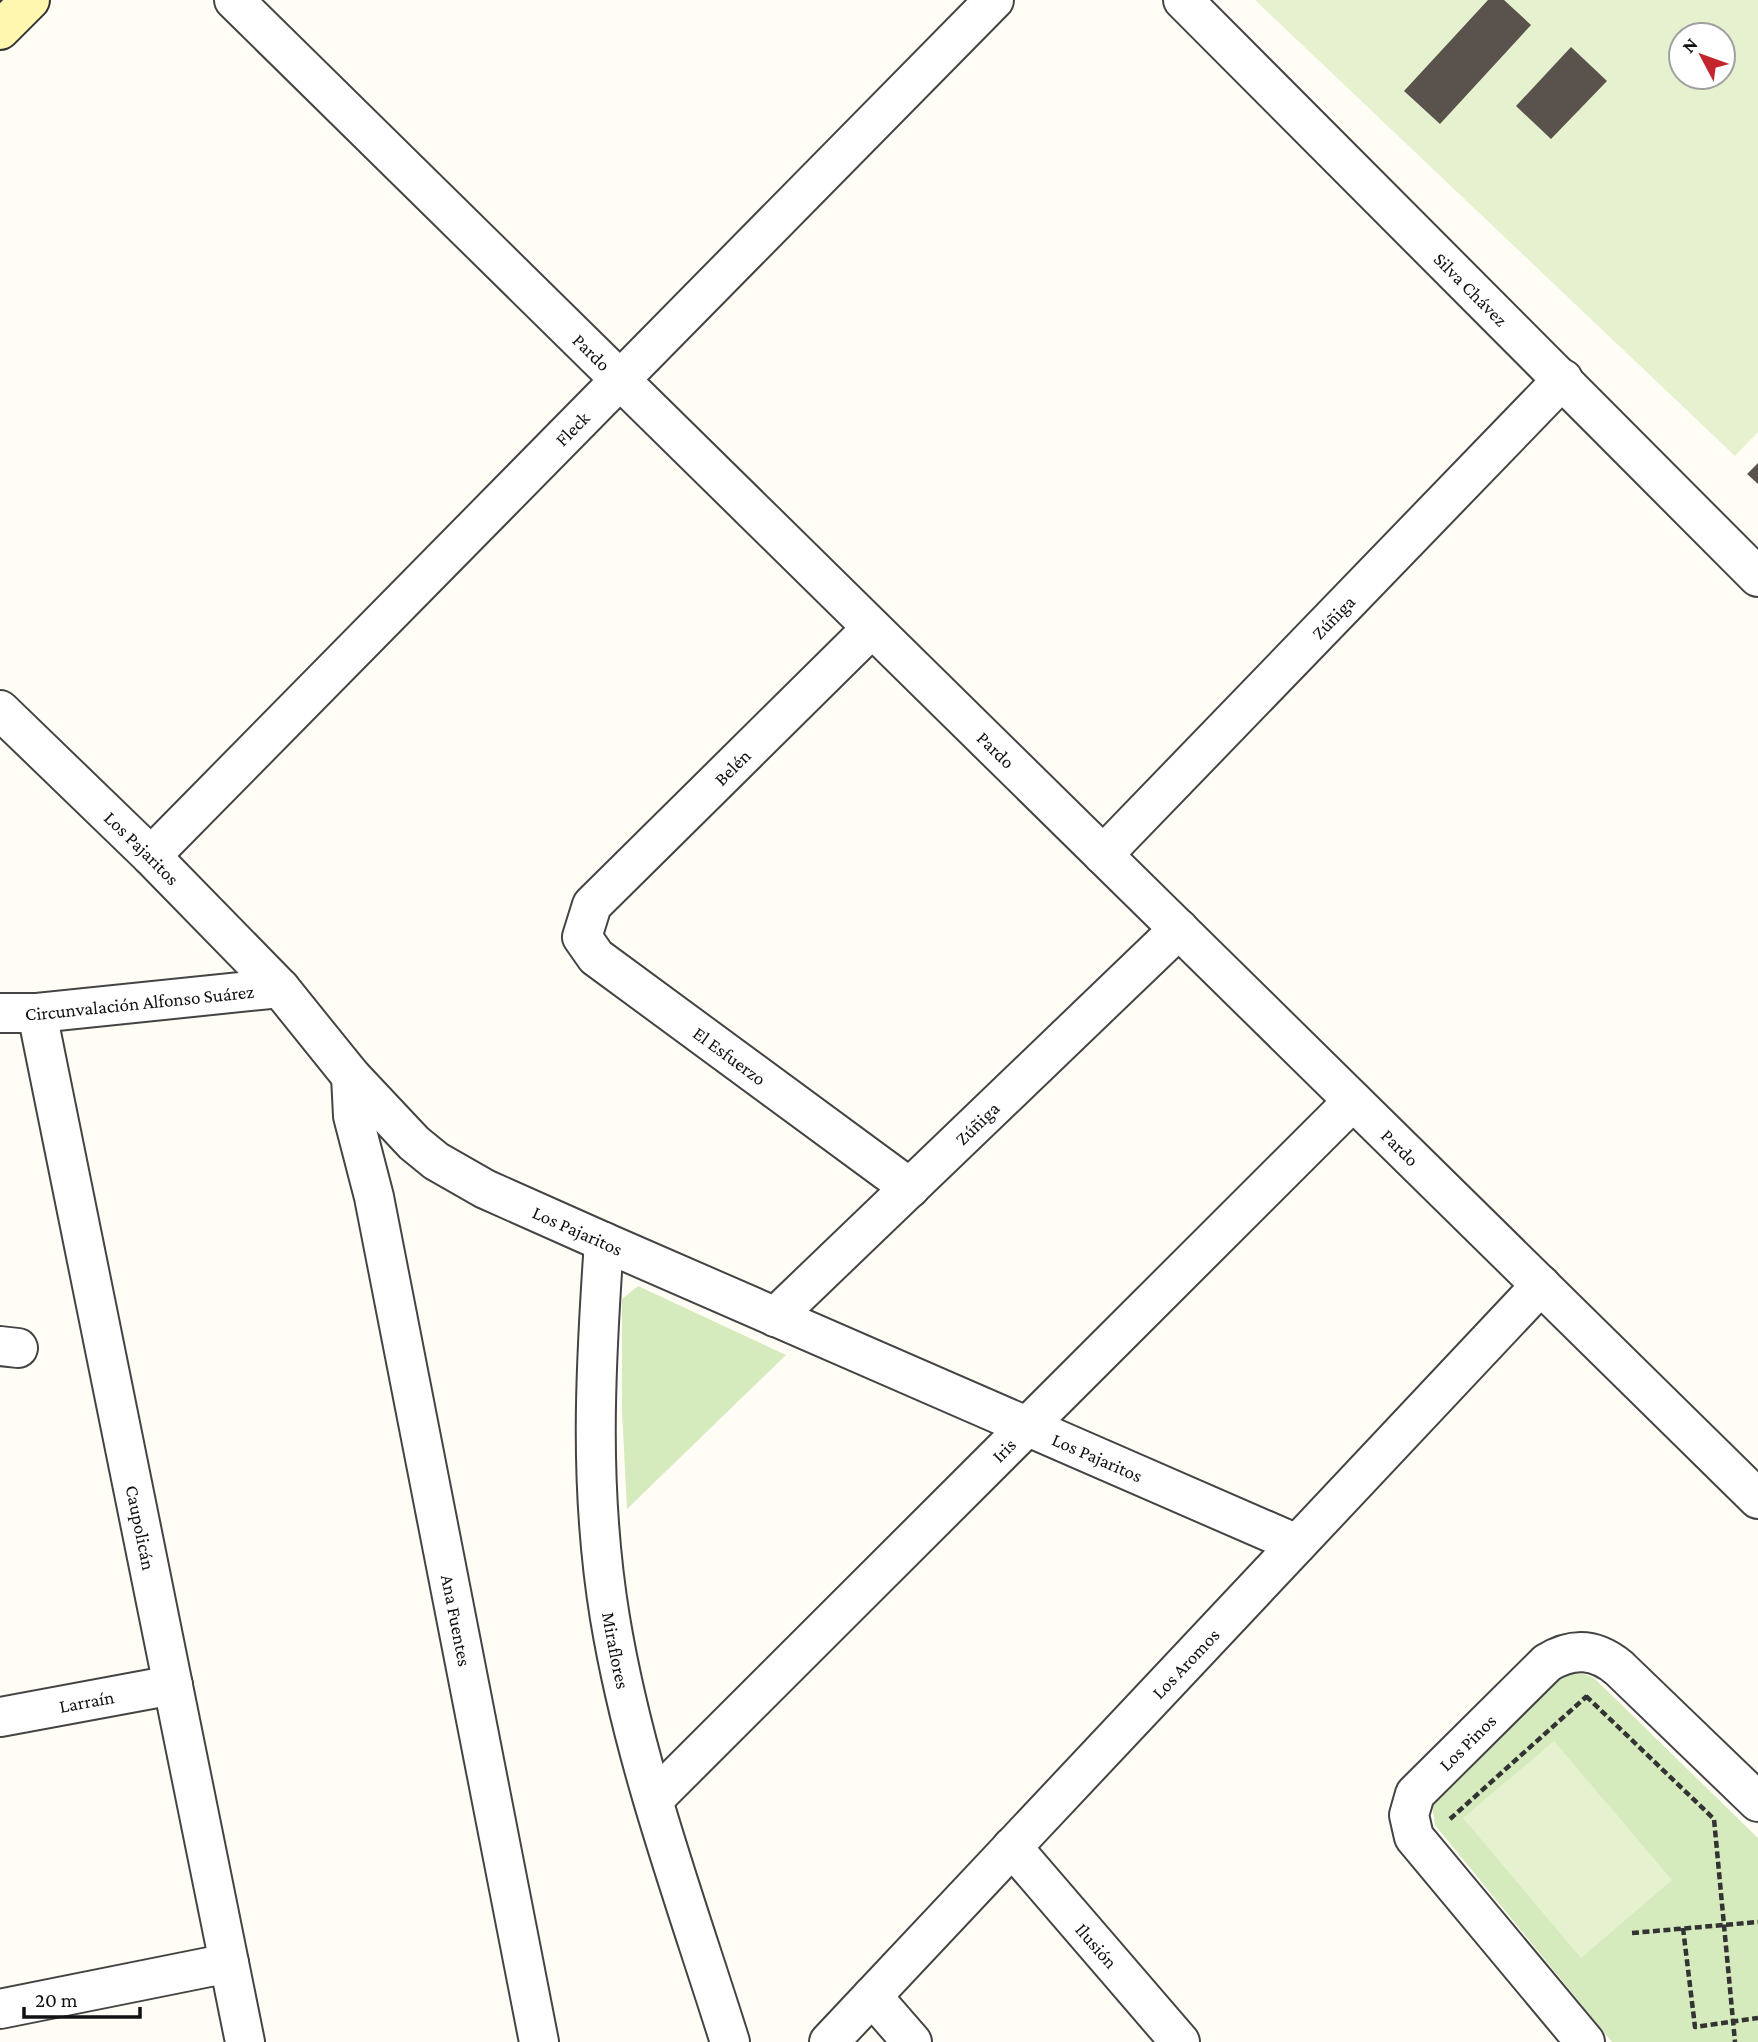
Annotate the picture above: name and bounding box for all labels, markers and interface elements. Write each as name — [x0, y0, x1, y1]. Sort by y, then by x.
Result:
north arrow — [1667, 21, 1737, 91]
text: N — [1677, 33, 1702, 57]
street label: Silva Chávez — [1430, 248, 1512, 330]
street label: Pardo — [569, 330, 615, 375]
street label: Fleck — [551, 407, 594, 450]
street label: Zúñiga — [1307, 591, 1359, 644]
street label: Pardo — [973, 727, 1019, 773]
street label: Belén — [710, 745, 755, 790]
street label: Los Pajaritos — [100, 807, 183, 889]
street label: Circunvalación Alfonso Suárez — [25, 981, 255, 1024]
street label: El Esfuerzo — [689, 1022, 770, 1090]
street label: Zúñiga — [951, 1097, 1004, 1149]
street label: Pardo — [1377, 1125, 1423, 1170]
street label: Los Pajaritos — [529, 1202, 626, 1260]
street label: Los Pajaritos — [1049, 1429, 1146, 1486]
street label: Iris — [988, 1434, 1020, 1467]
street label: Caupolicán — [122, 1483, 159, 1572]
street label: Ana Fuentes — [437, 1573, 475, 1668]
street label: Miraflores — [598, 1611, 634, 1691]
street label: Los Aromos — [1148, 1624, 1224, 1703]
street label: Larraín — [57, 1686, 116, 1717]
street label: Los Pinos — [1435, 1710, 1500, 1775]
street label: Ilusión — [1071, 1919, 1122, 1973]
scale bar — [24, 1976, 140, 2020]
text: 20 m — [35, 1988, 78, 2012]

